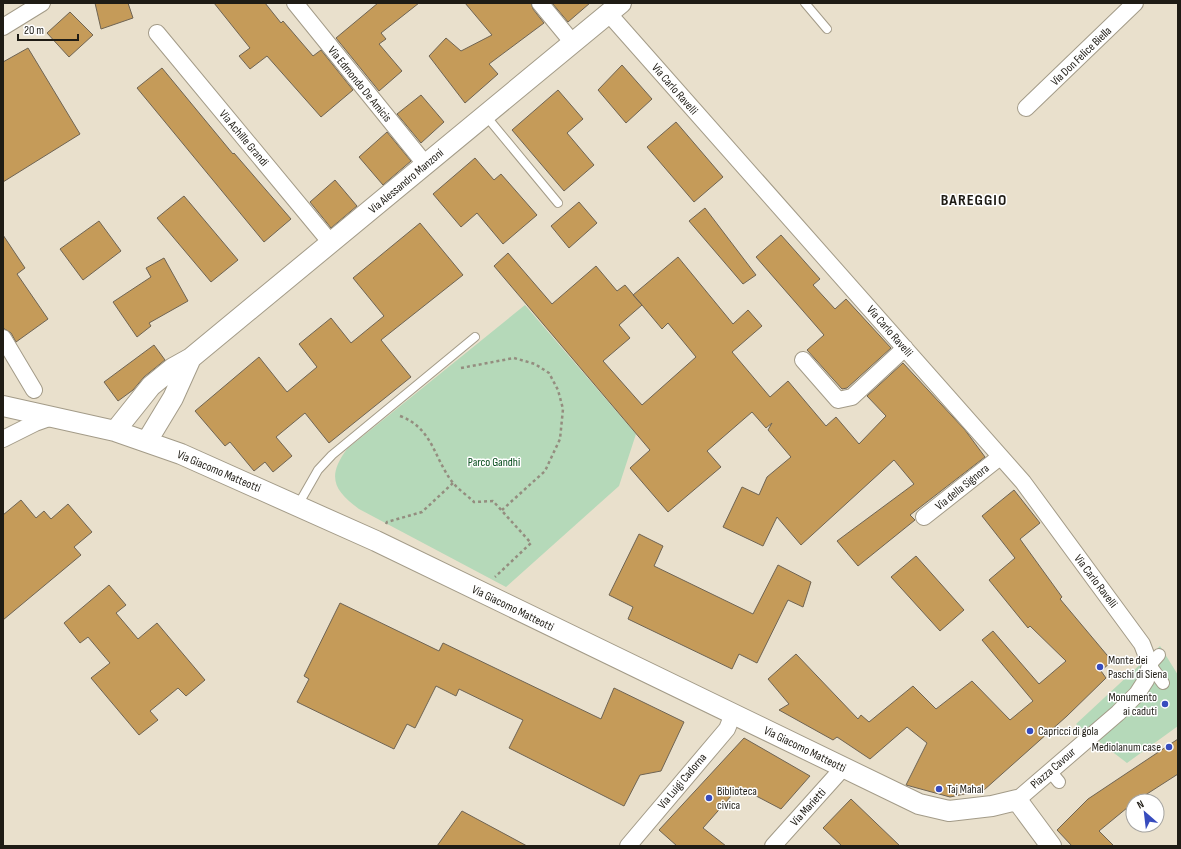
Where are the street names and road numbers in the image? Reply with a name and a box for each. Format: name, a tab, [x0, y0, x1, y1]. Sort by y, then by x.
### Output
street label: Via Don Felice Biella	[1048, 23, 1115, 89]
street label: Via Edmondo De Amicis	[325, 43, 395, 125]
street label: Via Carlo Ravelli	[648, 61, 701, 118]
street label: Via Achille Grandi	[216, 107, 272, 170]
street label: Via Alessandro Manzoni	[366, 146, 447, 217]
street label: Via Carlo Ravelli	[863, 303, 916, 360]
street label: Via Giacomo Matteotti	[175, 447, 263, 496]
street label: Via della Signora	[932, 461, 993, 514]
street label: Via Carlo Ravelli	[1071, 552, 1121, 611]
street label: Via Giacomo Matteotti	[469, 582, 556, 635]
street label: Via Giacomo Matteotti	[761, 723, 848, 776]
street label: Piazza Cavour	[1028, 744, 1079, 792]
street label: Via Luigi Cadorna	[655, 750, 710, 812]
street label: Via Marietti	[787, 785, 829, 829]

